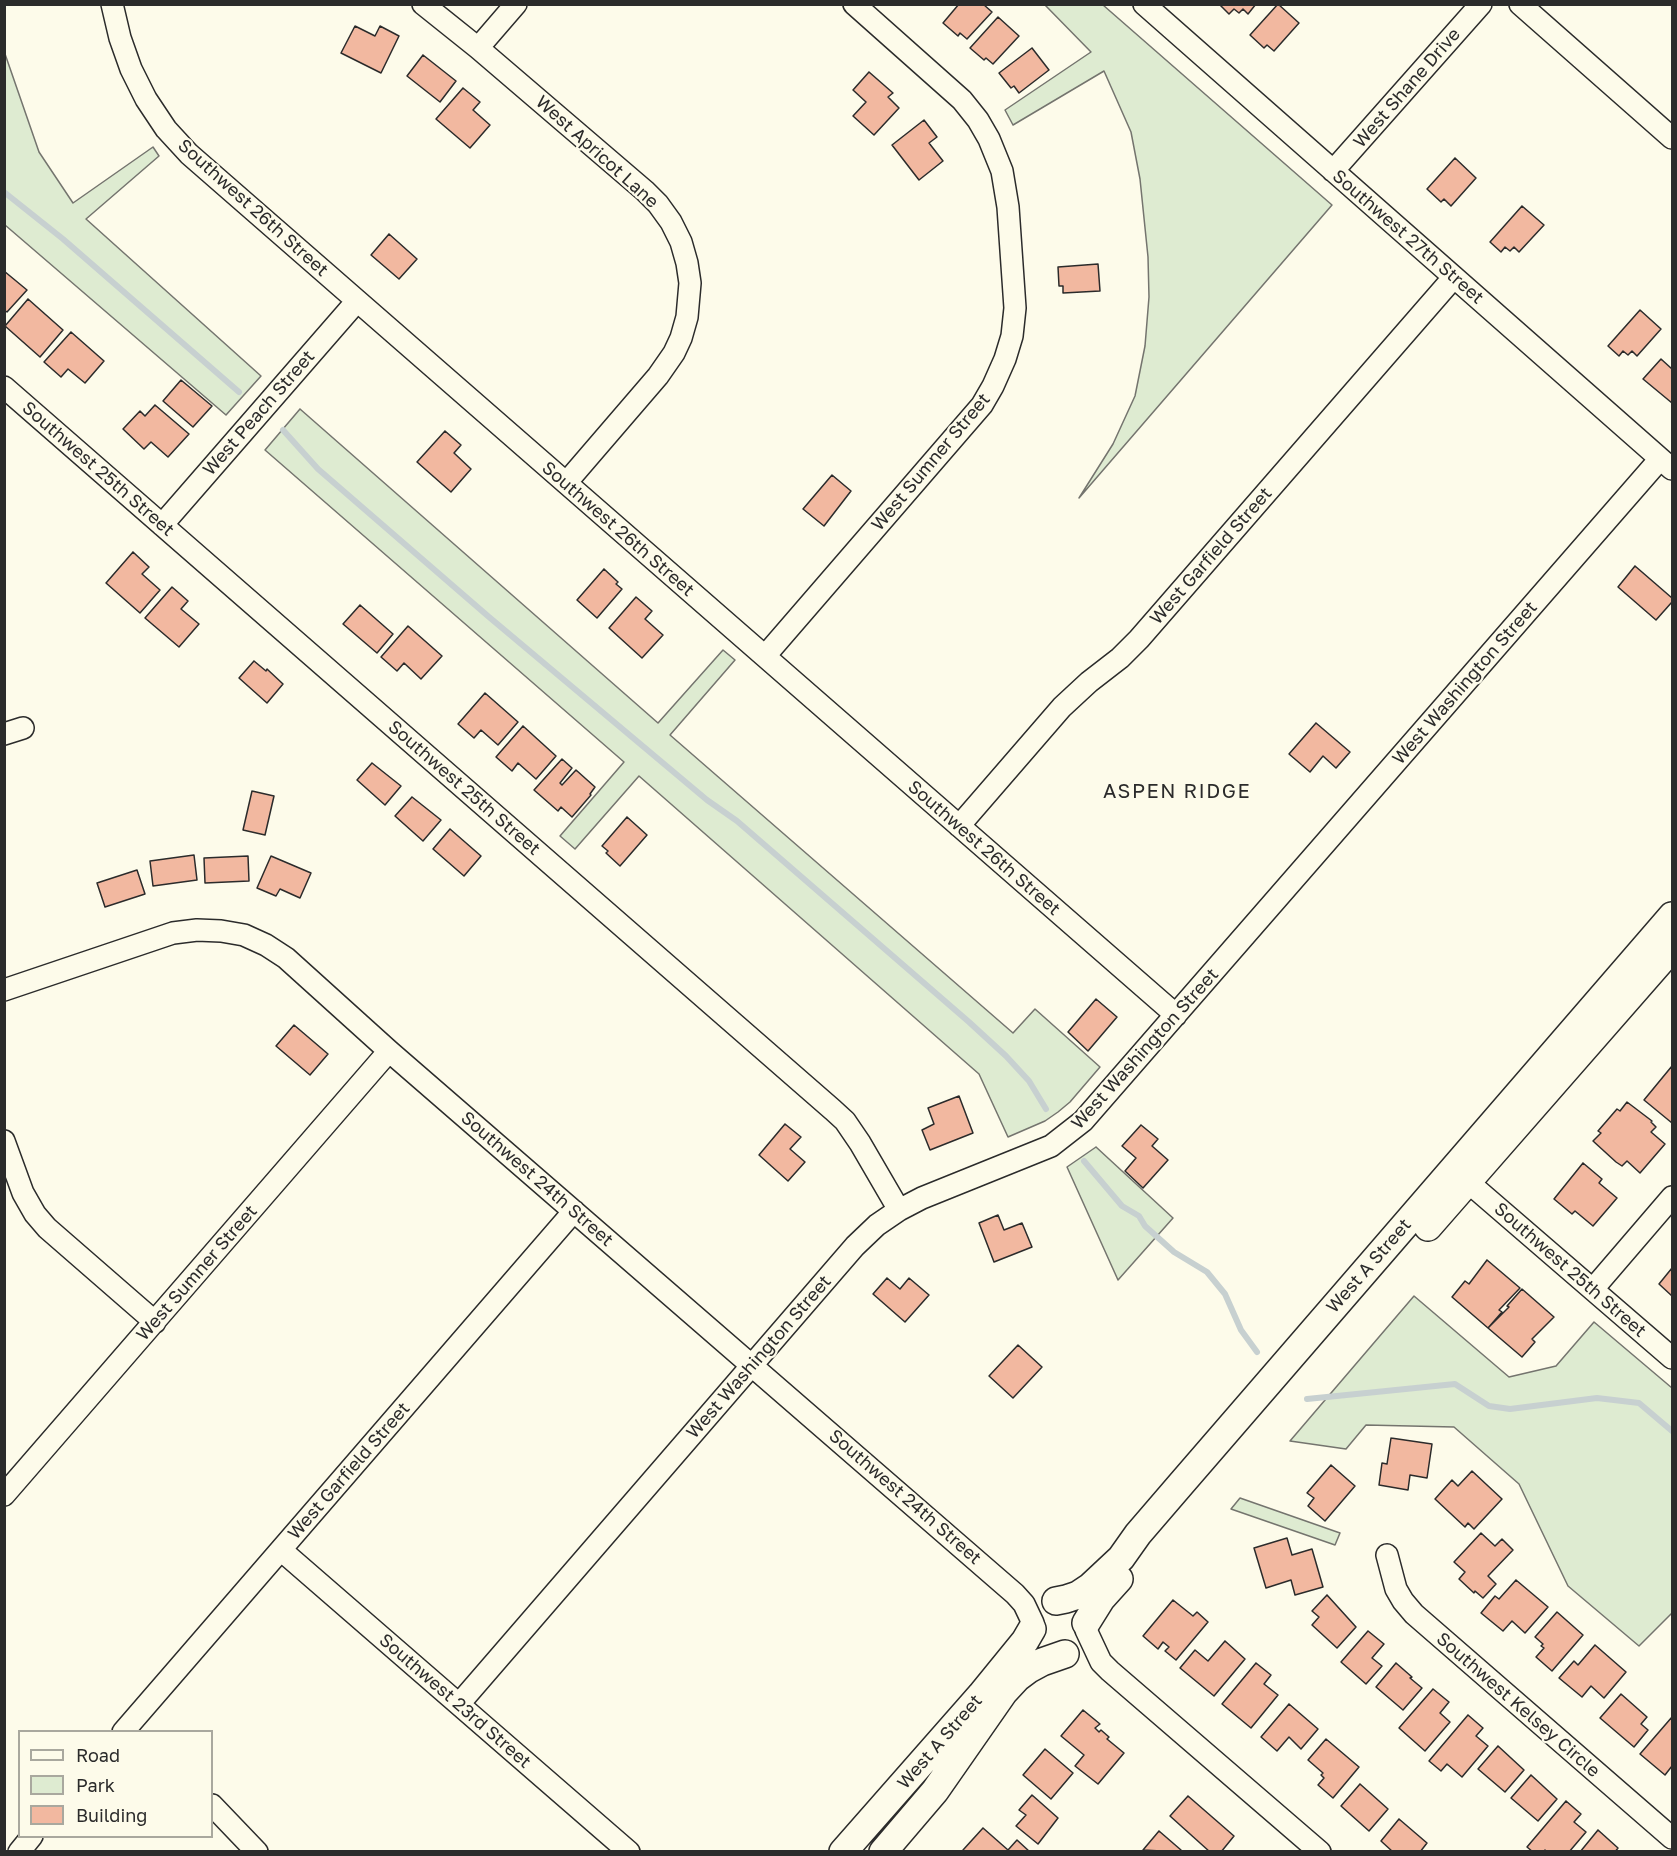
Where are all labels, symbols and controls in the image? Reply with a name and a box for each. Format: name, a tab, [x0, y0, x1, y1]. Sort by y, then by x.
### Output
street label: West Shane Drive	[1349, 24, 1465, 152]
street label: West Apricot Lane	[531, 91, 663, 213]
street label: Southwest 26th Street	[173, 135, 333, 281]
street label: Southwest 27th Street	[1328, 165, 1488, 309]
street label: West Peach Street	[199, 346, 319, 480]
street label: West Sumner Street	[867, 389, 995, 535]
street label: Southwest 25th Street	[18, 397, 178, 541]
street label: Southwest 26th Street	[537, 457, 699, 601]
street label: West Garfield Street	[1146, 483, 1276, 629]
street label: West Washington Street	[1388, 597, 1542, 769]
street label: Southwest 25th Street	[384, 716, 544, 860]
street label: Southwest 26th Street	[903, 776, 1065, 920]
district label: ASPEN RIDGE	[1103, 780, 1251, 804]
street label: West Washington Street	[1067, 964, 1223, 1134]
street label: Southwest 24th Street	[456, 1107, 618, 1251]
street label: Southwest 25th Street	[1490, 1198, 1650, 1342]
street label: West Sumner Street	[132, 1201, 262, 1345]
street label: West A Street	[1322, 1214, 1416, 1318]
street label: West Washington Street	[682, 1271, 836, 1443]
street label: West Garfield Street	[284, 1398, 414, 1544]
street label: Southwest 24th Street	[824, 1425, 986, 1569]
street label: Southwest Kelsey Circle	[1432, 1628, 1604, 1782]
street label: Southwest 23rd Street	[375, 1629, 535, 1773]
street label: West A Street	[893, 1690, 987, 1794]
legend	[18, 1730, 213, 1838]
text: Road	[76, 1744, 120, 1766]
text: Park	[76, 1774, 115, 1796]
text: Building	[76, 1804, 147, 1826]

